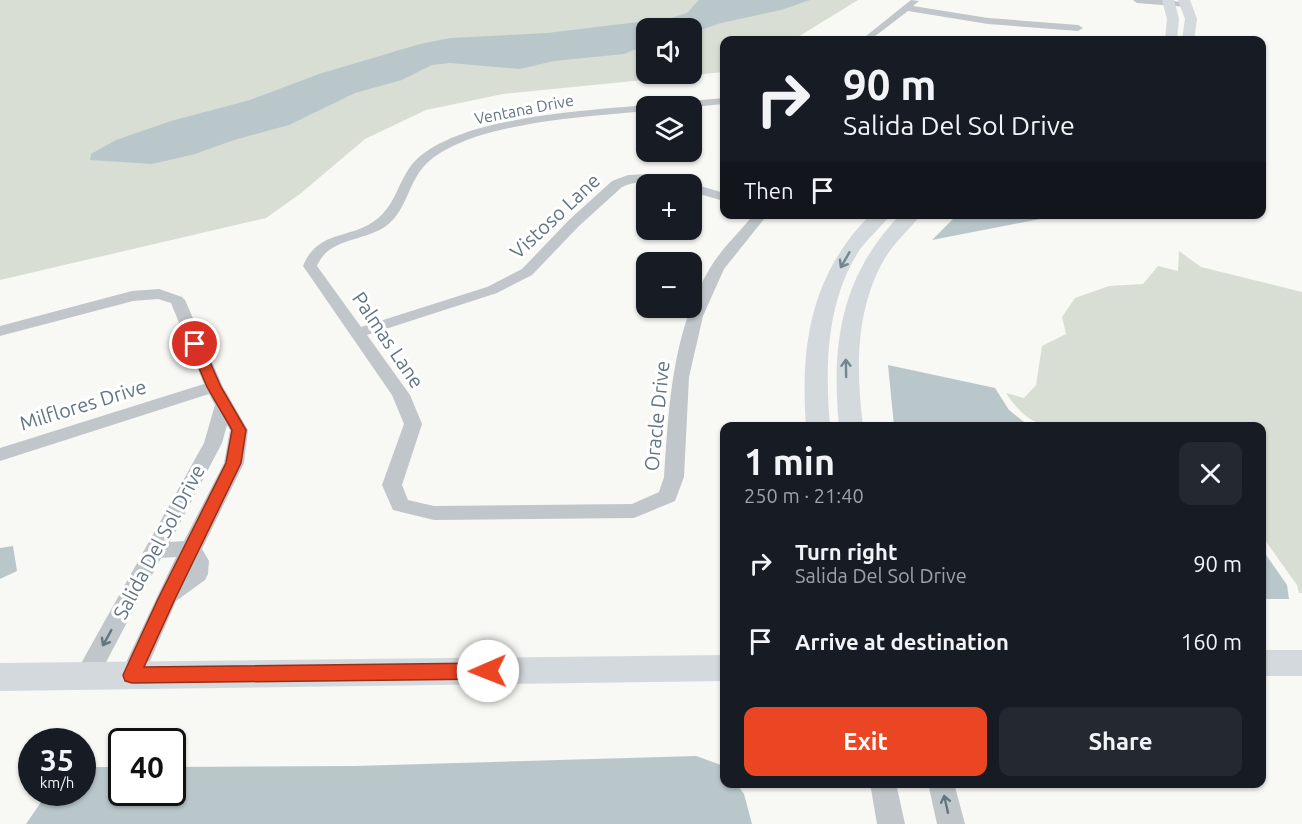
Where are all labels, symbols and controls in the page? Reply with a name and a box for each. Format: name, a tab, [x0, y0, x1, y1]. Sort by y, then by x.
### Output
map controls	[636, 18, 702, 318]
button: sound	[636, 18, 702, 84]
icon: right	[744, 60, 822, 138]
text: 90 m	[843, 61, 937, 108]
street label: Ventana Drive	[473, 91, 575, 127]
button: layers	[636, 96, 702, 162]
text: Salida Del Sol Drive	[843, 110, 1075, 140]
street label: Vistoso Lane	[505, 168, 604, 263]
button: +	[636, 174, 702, 240]
icon: arrive	[806, 174, 839, 207]
text: Then	[744, 178, 794, 203]
one-way arrow	[839, 251, 851, 268]
button: −	[636, 252, 702, 318]
street label: Palmas Lane	[348, 287, 429, 392]
pin	[169, 318, 220, 369]
icon: arrive	[178, 327, 211, 360]
one-way arrow	[841, 358, 852, 378]
street label: Oracle Drive	[639, 360, 674, 472]
street label: Milflores Drive	[17, 374, 149, 435]
text: 1 min	[744, 441, 835, 482]
button: close	[1179, 442, 1242, 505]
street label: Salida Del Sol Drive	[108, 461, 209, 623]
text: 250 m · 21:40	[744, 484, 864, 507]
text: Turn right	[795, 539, 897, 564]
icon: right	[744, 547, 777, 580]
text: 90 m	[1193, 551, 1242, 576]
text: Salida Del Sol Drive	[795, 564, 967, 587]
icon: arrive	[744, 625, 777, 658]
one-way arrow	[101, 629, 113, 646]
text: Arrive at destination	[795, 629, 1009, 654]
text: 160 m	[1181, 629, 1242, 654]
position arrow	[456, 639, 520, 703]
button: Exit	[744, 707, 987, 776]
button: Share	[999, 707, 1242, 776]
speed limit sign: 40	[108, 728, 186, 806]
text: 35	[40, 743, 74, 777]
text: km/h	[40, 774, 74, 791]
one-way arrow	[940, 794, 951, 814]

